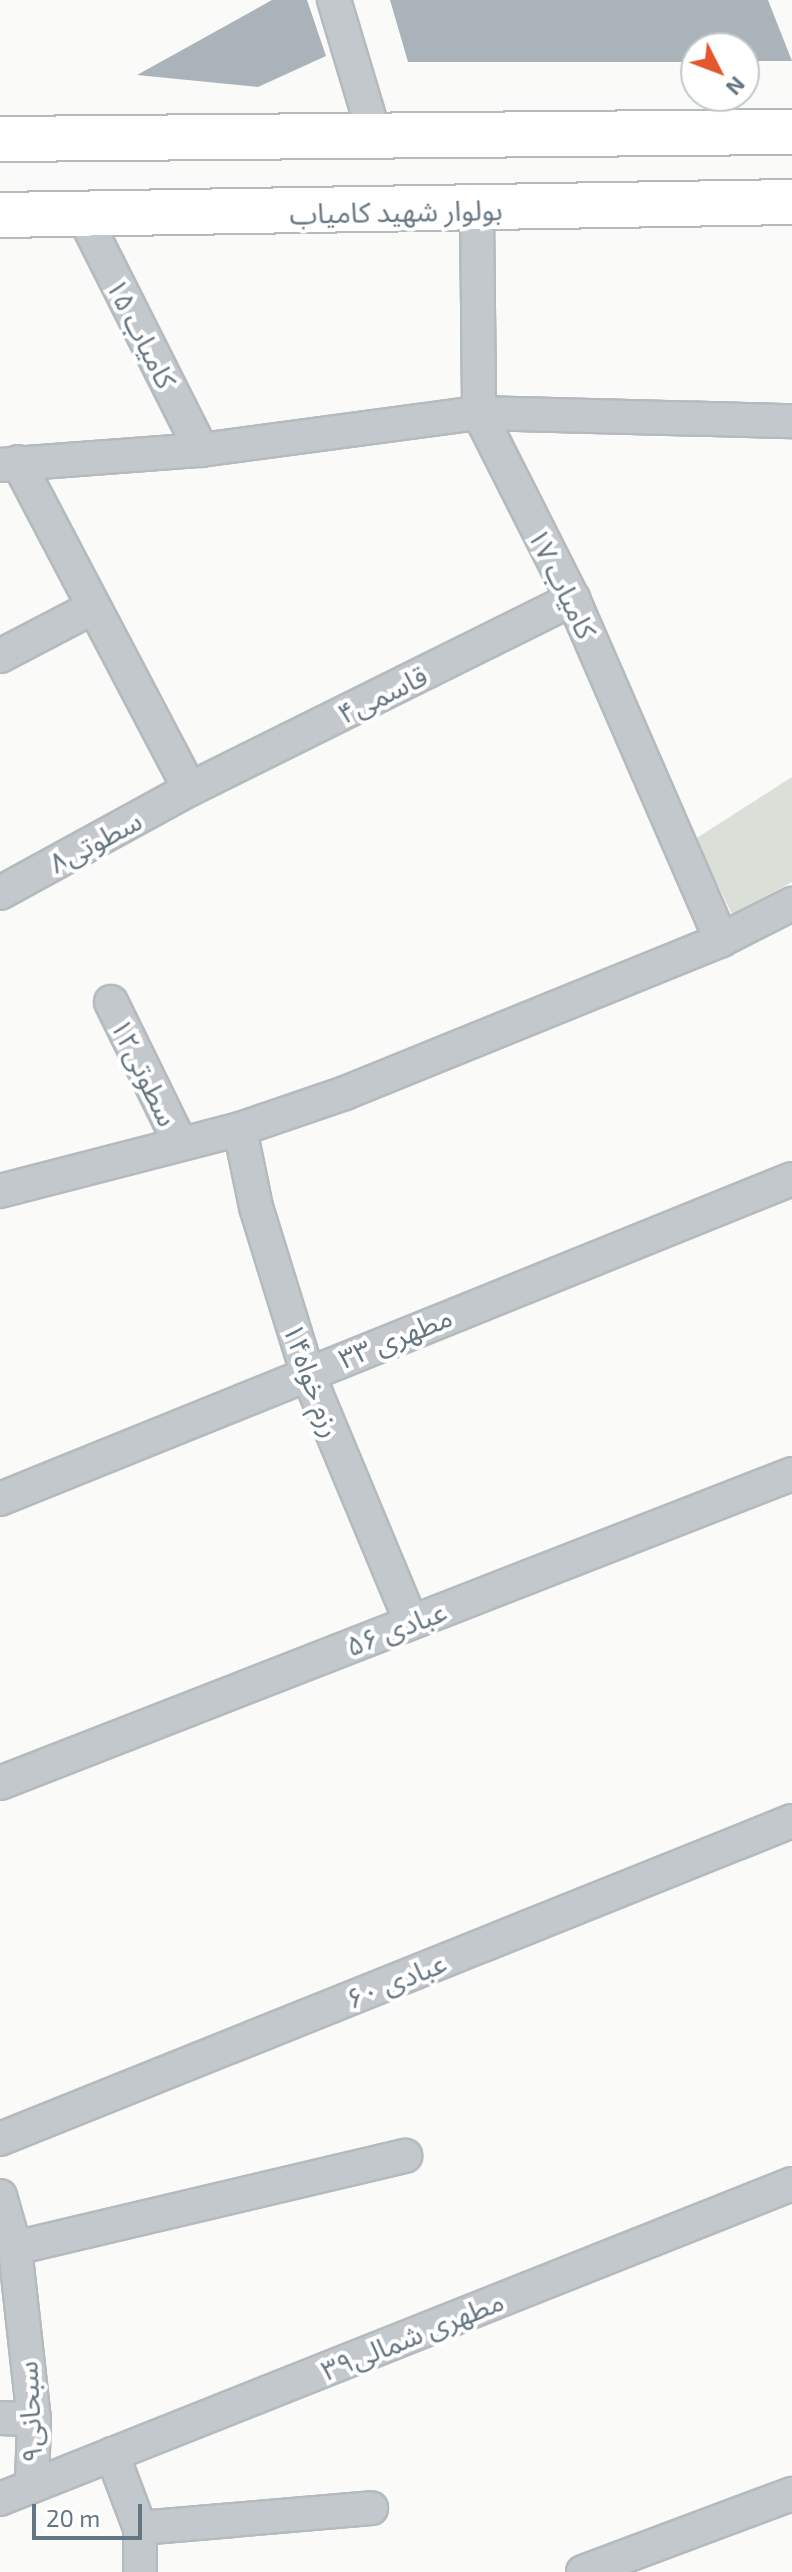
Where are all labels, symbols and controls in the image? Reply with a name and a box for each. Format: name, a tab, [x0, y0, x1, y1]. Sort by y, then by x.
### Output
north arrow	[680, 32, 760, 112]
text: N	[721, 72, 751, 101]
street label: بولوار شهید کامیاب	[289, 192, 503, 230]
street label: کامیاب ۱۵	[100, 272, 184, 394]
street label: کامیاب ۱۷	[522, 522, 604, 644]
street label: قاسمی۴	[332, 658, 432, 730]
street label: سطوتی۸	[43, 803, 147, 879]
street label: سطوتی۱۲	[104, 1012, 186, 1132]
street label: مطهری ۳۳	[333, 1299, 457, 1375]
street label: رزم خواه۱۴	[277, 1318, 349, 1442]
street label: عبادی ۵۶	[341, 1594, 451, 1662]
street label: عبادی ۶۰	[341, 1945, 451, 2015]
street label: مطهری شمالی۳۹	[316, 2283, 508, 2387]
street label: سبحانی۹	[10, 2360, 48, 2464]
scale bar	[36, 2488, 146, 2538]
text: 20 m	[46, 2503, 100, 2532]

